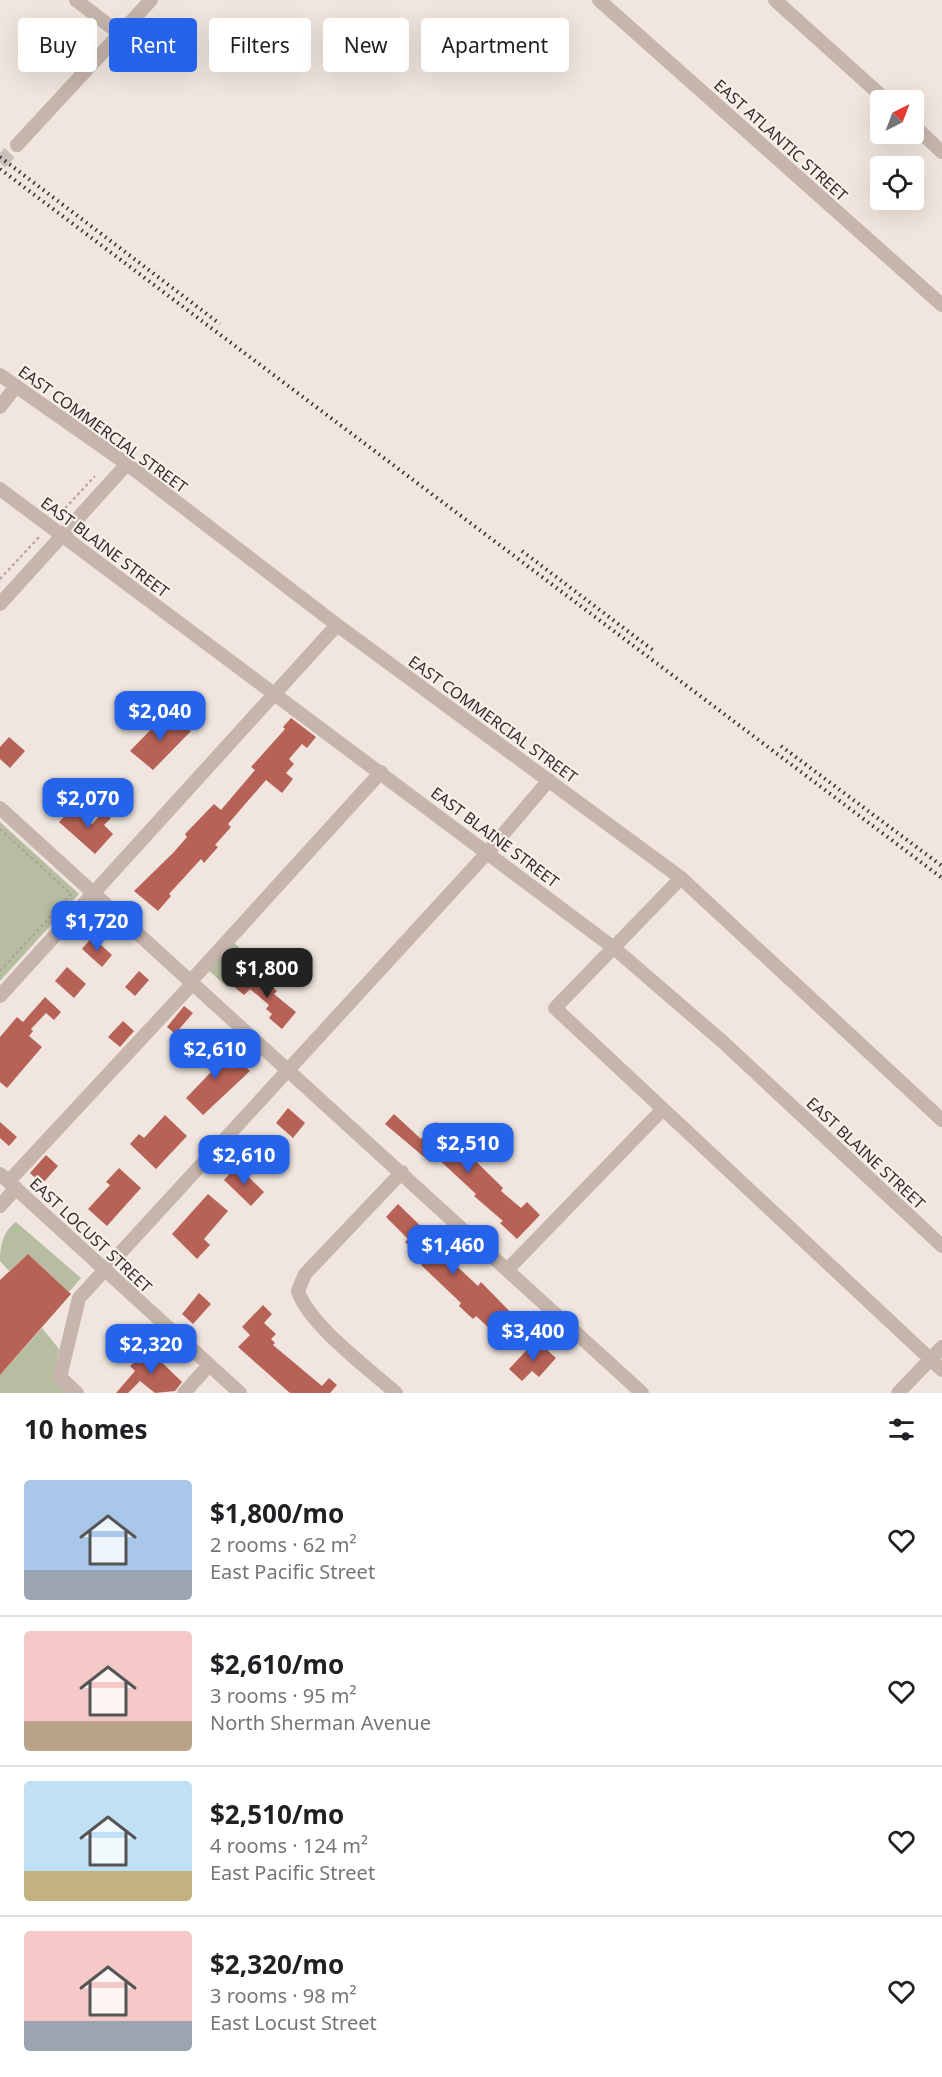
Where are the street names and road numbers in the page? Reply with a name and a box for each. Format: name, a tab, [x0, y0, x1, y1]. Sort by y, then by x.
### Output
street label: EAST ATLANTIC STREET	[709, 74, 853, 206]
street label: EAST COMMERCIAL STREET	[14, 360, 192, 498]
street label: EAST BLAINE STREET	[37, 492, 174, 602]
street label: EAST COMMERCIAL STREET	[404, 650, 582, 788]
street label: EAST BLAINE STREET	[427, 782, 564, 892]
street label: EAST BLAINE STREET	[802, 1092, 930, 1214]
street label: EAST LOCUST STREET	[25, 1173, 157, 1297]

